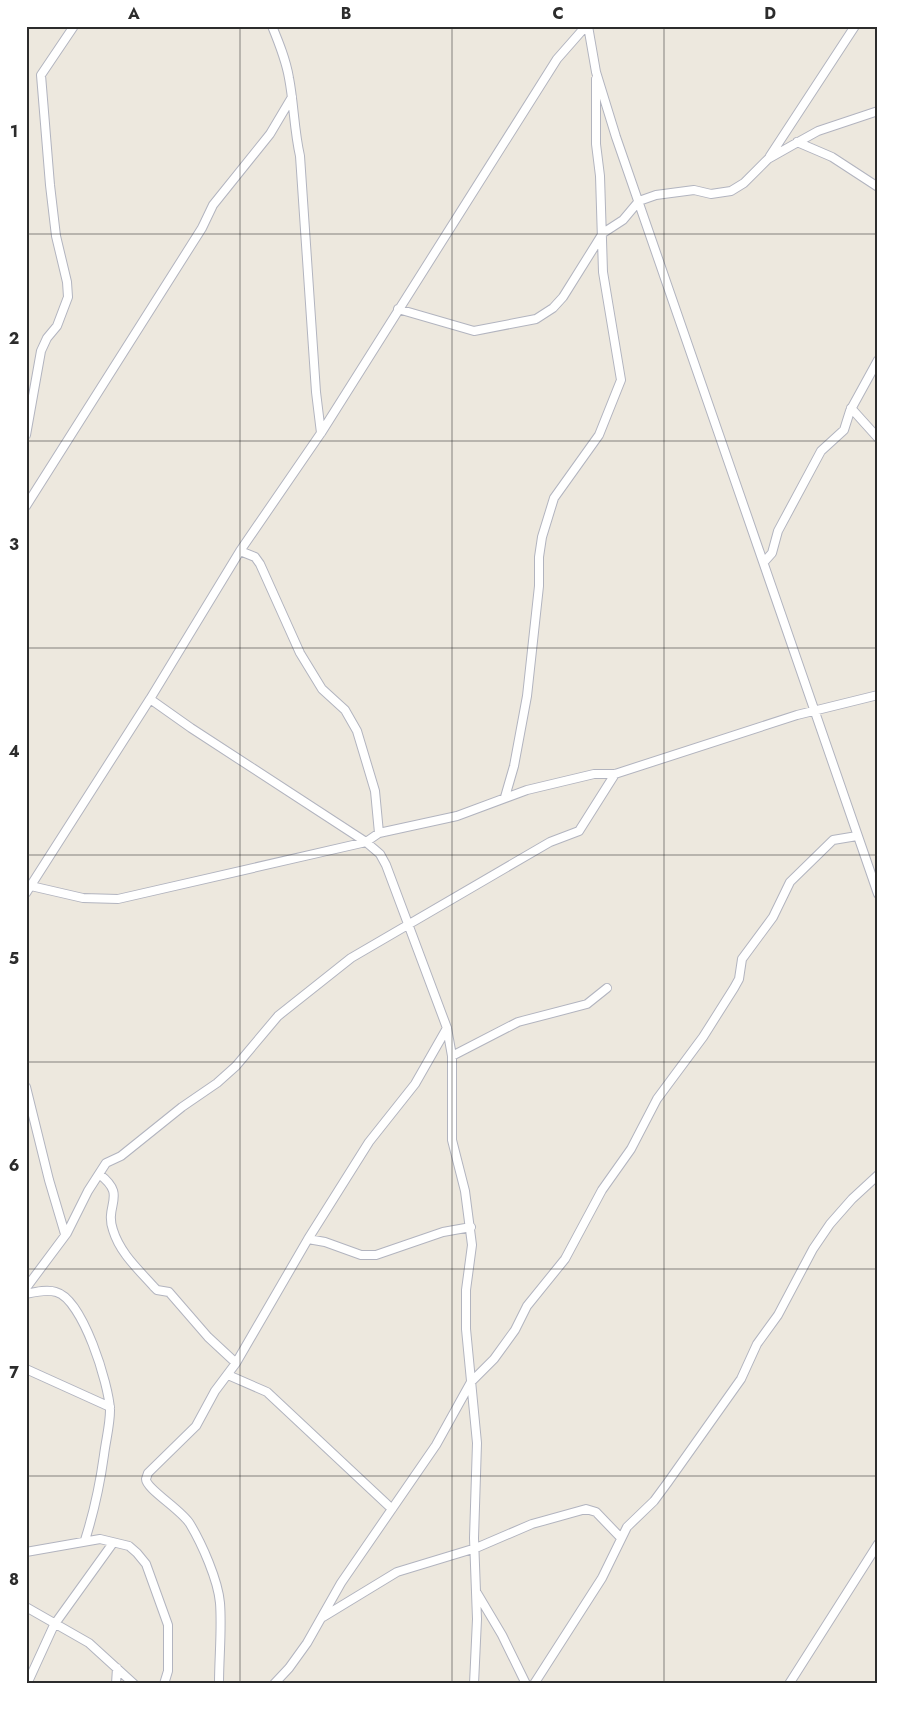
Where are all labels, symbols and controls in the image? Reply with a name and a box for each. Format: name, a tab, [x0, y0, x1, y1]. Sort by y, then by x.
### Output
text: A	[127, 2, 140, 25]
text: B	[341, 2, 351, 25]
text: C	[552, 2, 564, 25]
text: D	[764, 2, 776, 25]
text: 1	[10, 120, 18, 143]
text: 2	[9, 327, 19, 350]
text: 3	[9, 533, 19, 556]
text: 4	[8, 740, 20, 763]
text: 5	[9, 947, 19, 970]
text: 6	[9, 1154, 19, 1177]
text: 7	[9, 1361, 19, 1384]
text: 8	[9, 1568, 19, 1591]

